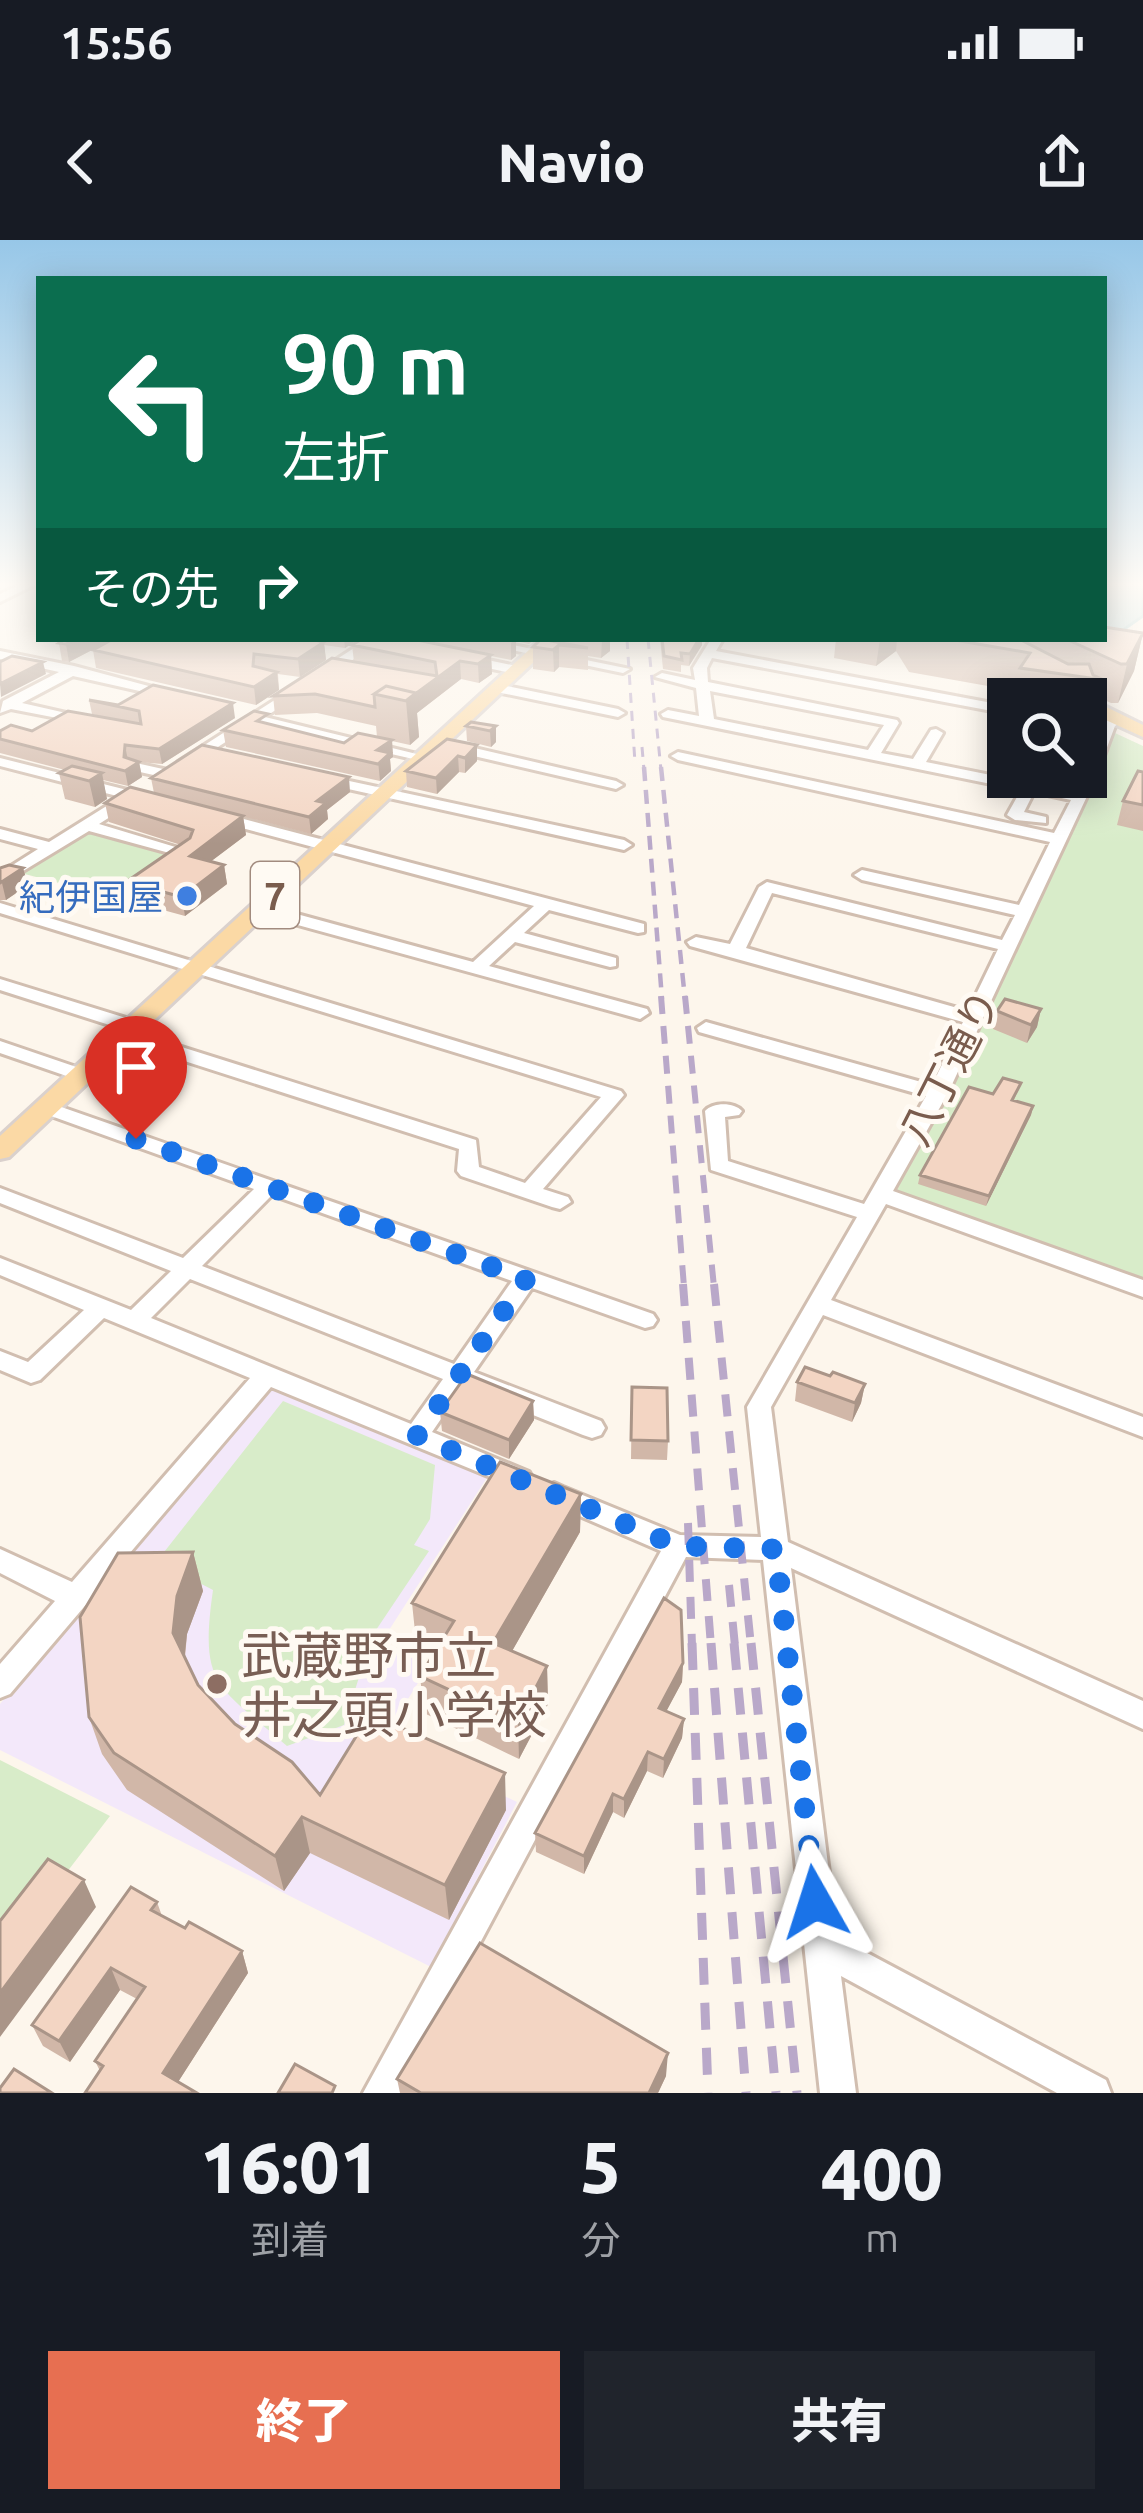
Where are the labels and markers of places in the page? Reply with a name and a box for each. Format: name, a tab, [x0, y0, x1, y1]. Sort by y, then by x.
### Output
place label: 紀伊国屋	[19, 876, 163, 917]
marker: 紀伊国屋	[174, 883, 200, 909]
pin	[85, 1016, 187, 1139]
place label: 武蔵野市立 井之頭小学校	[241, 1626, 547, 1743]
marker: 武蔵野市立 井之頭小学校	[204, 1671, 230, 1697]

